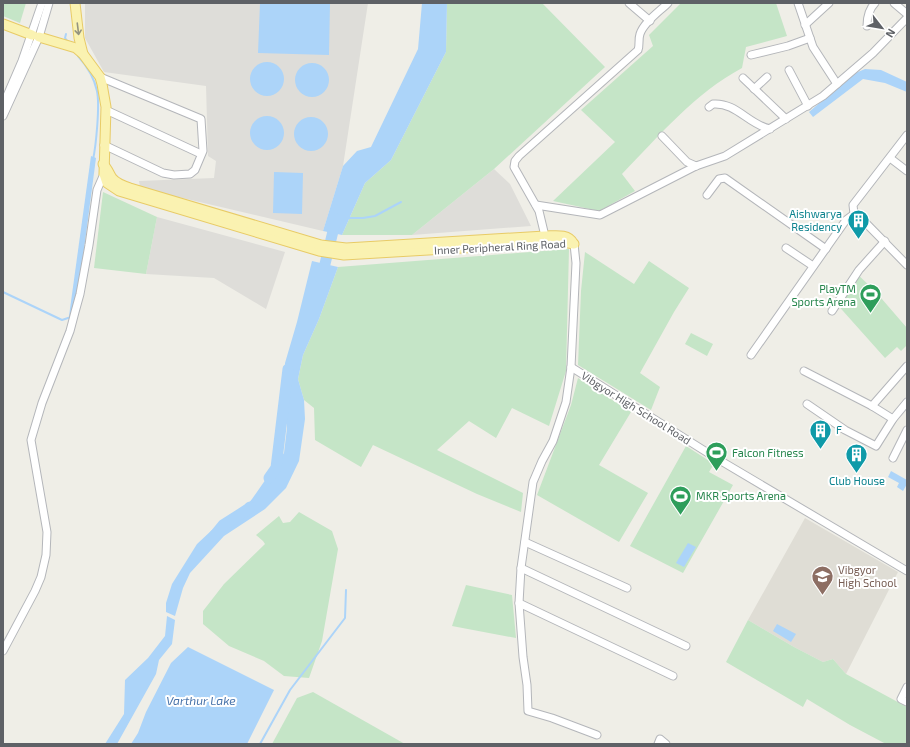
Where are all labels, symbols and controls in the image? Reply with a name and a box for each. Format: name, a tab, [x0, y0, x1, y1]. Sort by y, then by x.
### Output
north arrow	[862, 8, 902, 48]
one-way arrow	[74, 22, 82, 35]
text: N	[883, 27, 899, 40]
place label: Aishwarya Residency	[789, 207, 842, 233]
building icon: Aishwarya Residency	[845, 207, 871, 240]
street label: Inner Peripheral Ring Road	[434, 237, 566, 256]
place label: PlayTM Sports Arena	[791, 282, 856, 308]
sports icon: PlayTM Sports Arena	[858, 282, 884, 315]
street label: Vibgyor High School Road	[579, 368, 693, 447]
building icon: F	[808, 417, 834, 450]
place label: F	[836, 423, 842, 436]
sports icon: Falcon Fitness	[704, 440, 730, 473]
building icon: Club House	[844, 442, 870, 475]
place label: Falcon Fitness	[732, 446, 804, 459]
place label: Club House	[829, 474, 885, 487]
sports icon: MKR Sports Arena	[668, 483, 694, 516]
place label: MKR Sports Arena	[696, 489, 786, 502]
school or university icon: Vibgyor High School	[810, 563, 836, 596]
place label: Vibgyor High School	[838, 563, 897, 589]
water label: Varthur Lake	[166, 693, 236, 707]

